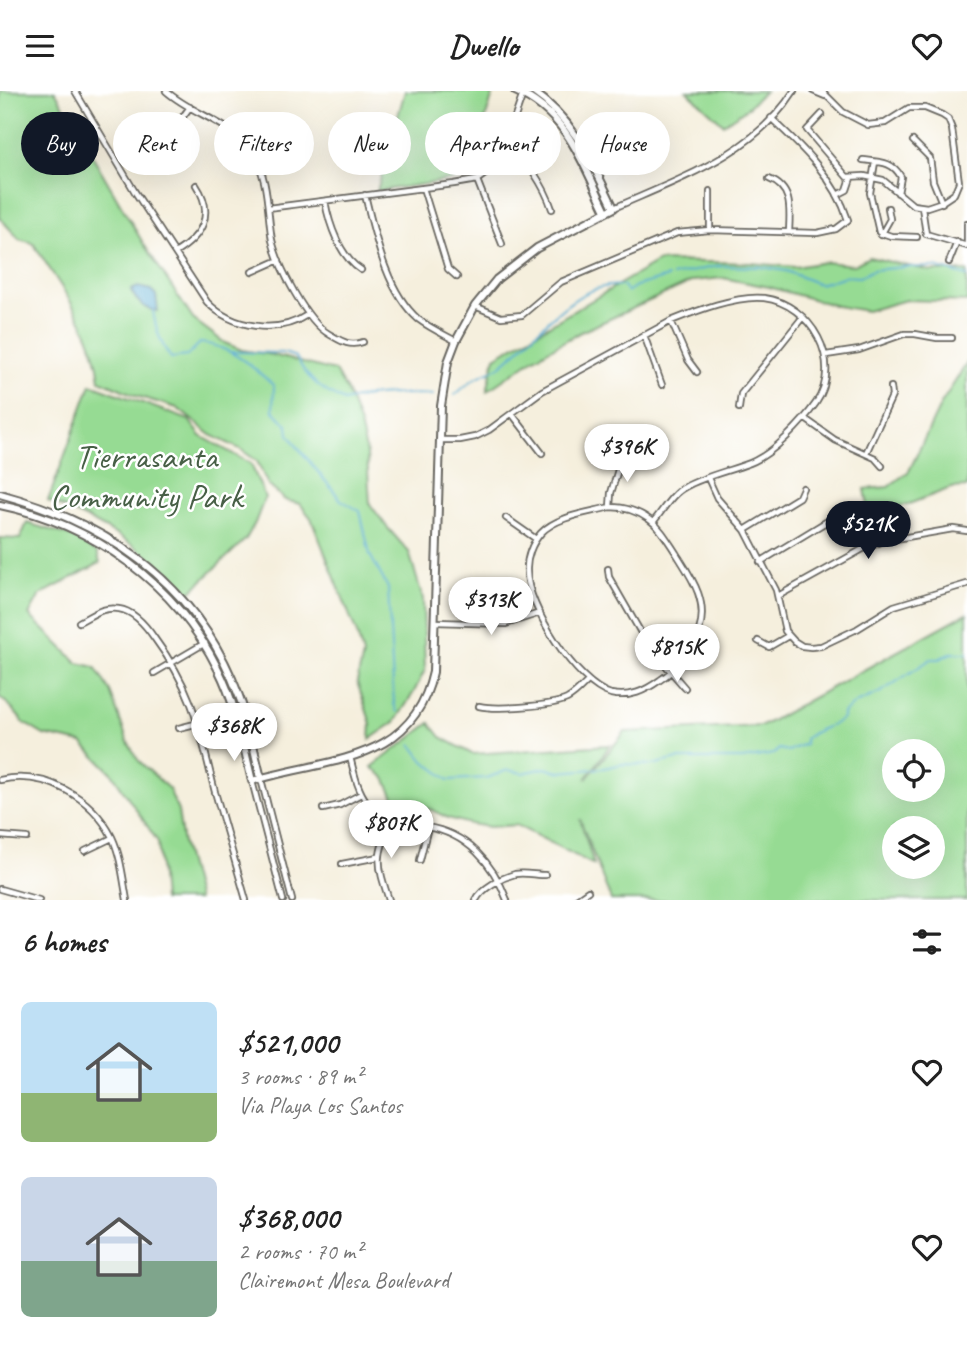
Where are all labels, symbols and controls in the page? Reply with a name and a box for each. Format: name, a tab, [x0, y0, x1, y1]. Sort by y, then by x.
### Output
text: Dwello	[449, 25, 518, 66]
icon: menu	[21, 27, 59, 65]
icon: heart	[908, 27, 946, 65]
chip: Buy	[21, 112, 99, 175]
chip: Rent	[113, 112, 200, 175]
chip: Filters	[214, 112, 314, 175]
chip: New	[328, 112, 411, 175]
chip: Apartment	[425, 112, 561, 175]
chip: House	[575, 112, 670, 175]
pin: $396K	[578, 425, 676, 484]
text: $396K	[600, 432, 654, 461]
park label: Tierrasanta Community Park	[50, 434, 246, 519]
pin: $521K	[819, 501, 917, 561]
text: $521K	[842, 509, 894, 538]
pin: $313K	[442, 577, 540, 637]
text: $313K	[464, 585, 518, 614]
pin: $815K	[628, 625, 726, 684]
text: $815K	[651, 632, 703, 661]
pin: $368K	[185, 703, 283, 763]
text: $368K	[207, 711, 261, 740]
map controls	[882, 739, 945, 879]
button: locate	[882, 739, 945, 802]
pin: $807K	[342, 801, 440, 860]
text: $807K	[365, 808, 418, 837]
button: layers	[882, 816, 945, 879]
text: 6 homes	[21, 923, 106, 961]
icon: filters	[908, 923, 946, 961]
text: $521,000	[238, 1024, 338, 1062]
icon: home	[77, 1030, 161, 1114]
icon: heart	[908, 1053, 946, 1091]
text: 3 rooms · 89 m²	[238, 1062, 362, 1091]
text: Via Playa Los Santos	[238, 1091, 402, 1120]
text: $368,000	[238, 1199, 339, 1237]
icon: home	[77, 1205, 161, 1289]
icon: heart	[908, 1228, 946, 1266]
text: 2 rooms · 70 m²	[238, 1237, 362, 1266]
text: Clairemont Mesa Boulevard	[238, 1266, 449, 1295]

